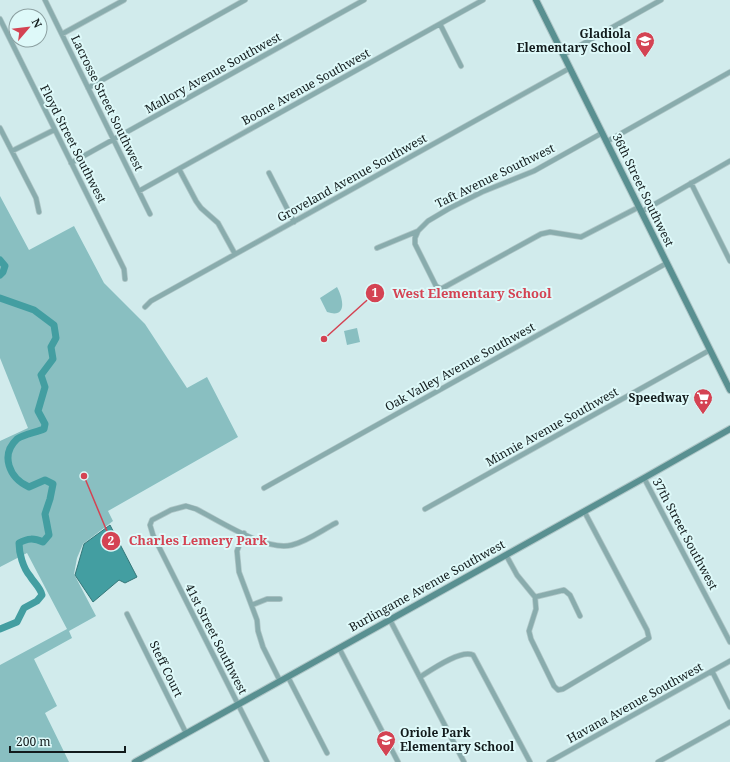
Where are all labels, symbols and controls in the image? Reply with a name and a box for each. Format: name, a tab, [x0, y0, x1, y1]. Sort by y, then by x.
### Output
north arrow	[8, 8, 48, 48]
text: N	[29, 16, 46, 31]
place label: Gladiola Elementary School	[517, 25, 632, 56]
street label: Mallory Avenue Southwest	[142, 28, 284, 117]
school or university icon: Gladiola Elementary School	[634, 30, 656, 58]
street label: Lacrosse Street Southwest	[67, 32, 148, 173]
street label: Boone Avenue Southwest	[239, 44, 373, 129]
street label: Floyd Street Southwest	[36, 82, 111, 206]
street label: Groveland Avenue Southwest	[274, 129, 430, 226]
street label: 36th Street Southwest	[609, 130, 678, 249]
street label: Taft Avenue Southwest	[432, 139, 557, 212]
callout: West Elementary School	[365, 281, 560, 306]
text: 1	[372, 284, 379, 301]
text: West Elementary School	[392, 284, 552, 302]
street label: Oak Valley Avenue Southwest	[382, 318, 538, 415]
street label: Minnie Avenue Southwest	[482, 383, 621, 470]
supermarket icon: Speedway	[692, 387, 714, 415]
place label: Speedway	[629, 389, 689, 406]
street label: 37th Street Southwest	[649, 475, 722, 593]
callout: Charles Lemery Park	[101, 528, 275, 553]
text: Charles Lemery Park	[129, 531, 268, 549]
text: 2	[108, 532, 115, 549]
street label: Burlingame Avenue Southwest	[346, 536, 508, 636]
street label: 41st Street Southwest	[181, 581, 252, 697]
street label: Steff Court	[146, 638, 187, 700]
street label: Havana Avenue Southwest	[564, 658, 706, 747]
place label: Oriole Park Elementary School	[400, 724, 515, 755]
scale bar	[10, 728, 125, 754]
school or university icon: Oriole Park Elementary School	[375, 729, 397, 757]
text: 200 m	[16, 733, 51, 750]

